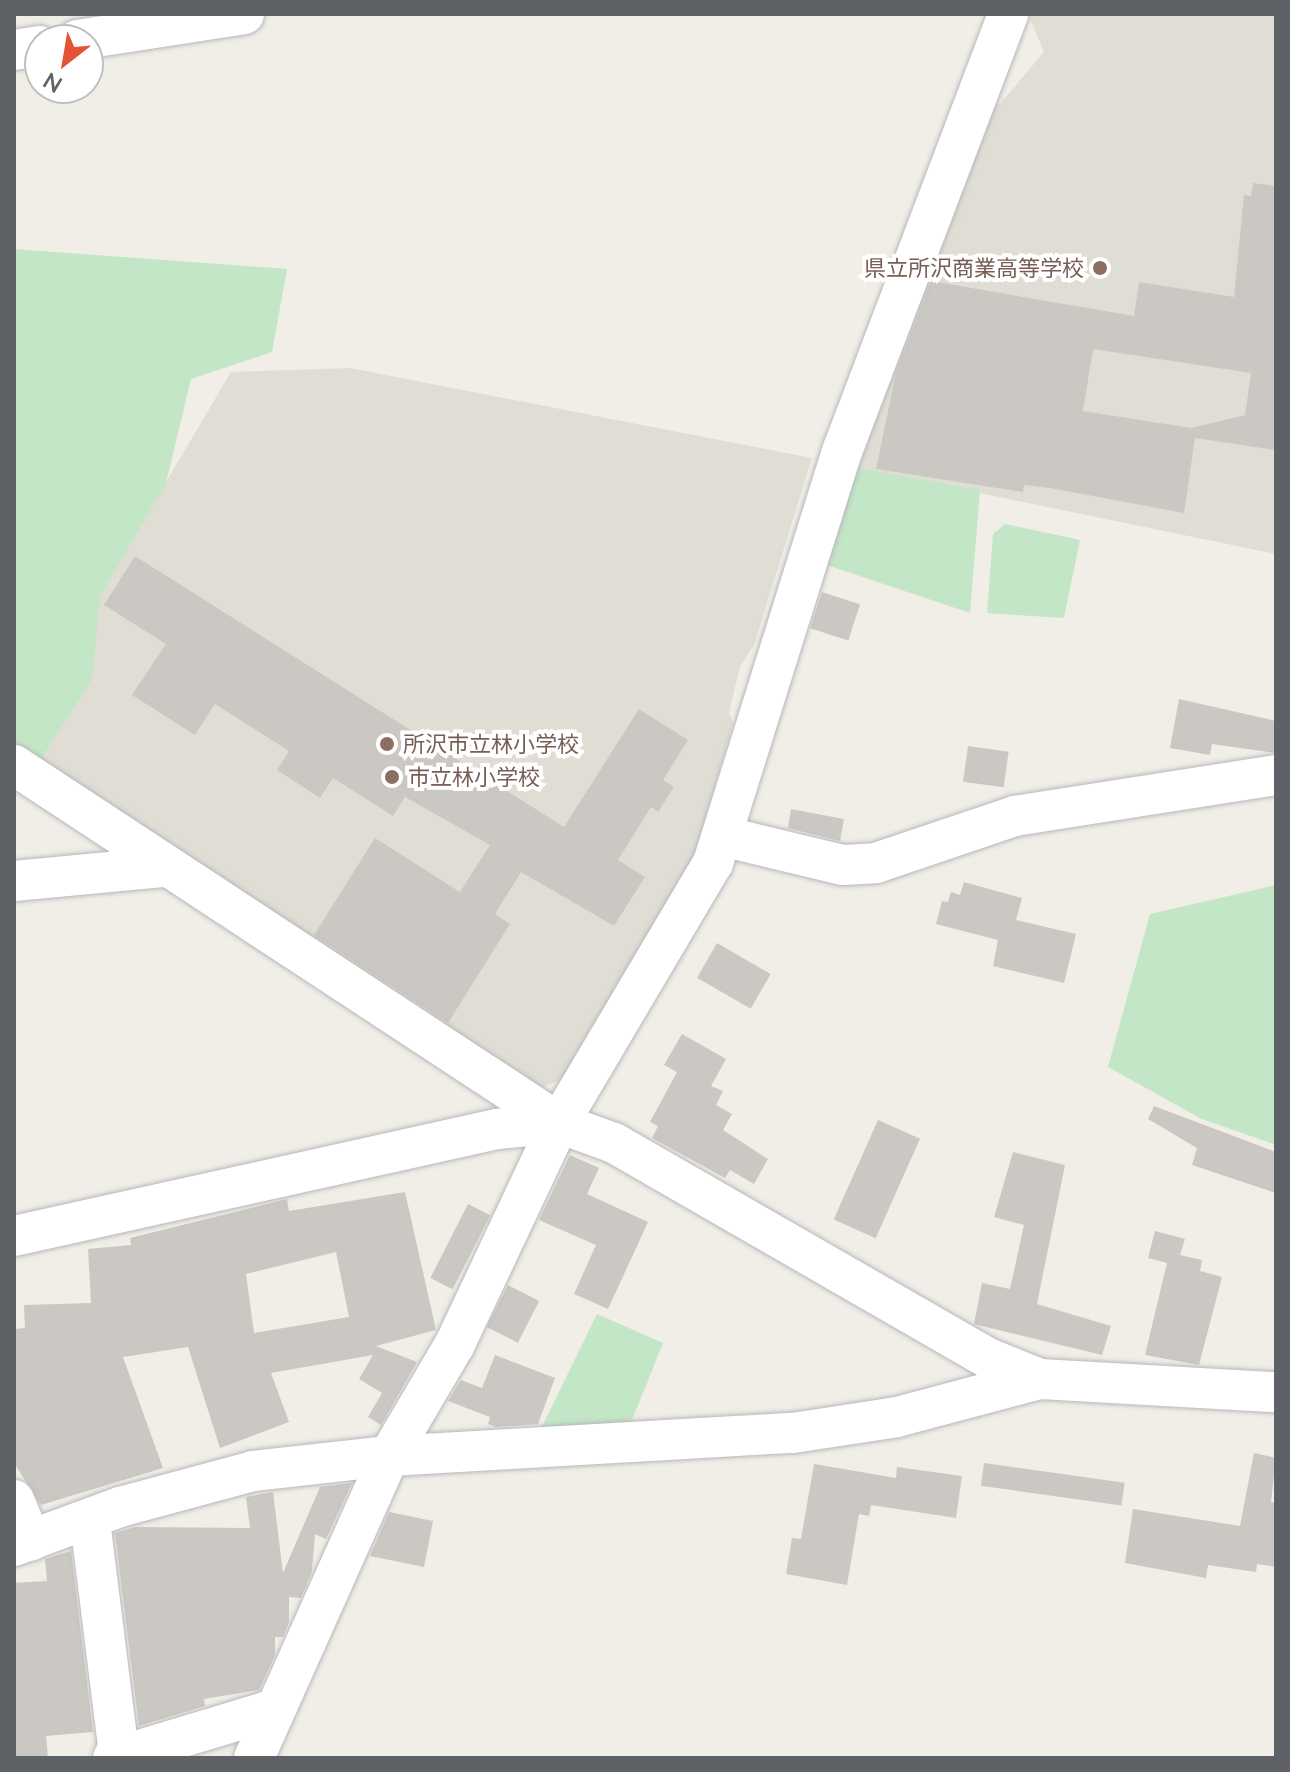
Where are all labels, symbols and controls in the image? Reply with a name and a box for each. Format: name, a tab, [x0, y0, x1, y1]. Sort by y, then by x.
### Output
north arrow	[24, 24, 104, 104]
text: N	[38, 67, 67, 99]
place label: 県立所沢商業高等学校	[864, 255, 1084, 281]
marker: 県立所沢商業高等学校	[1091, 259, 1109, 277]
place label: 所沢市立林小学校	[403, 731, 579, 757]
marker: 所沢市立林小学校	[378, 735, 396, 753]
place label: 市立林小学校	[408, 764, 540, 790]
marker: 市立林小学校	[383, 768, 401, 786]

